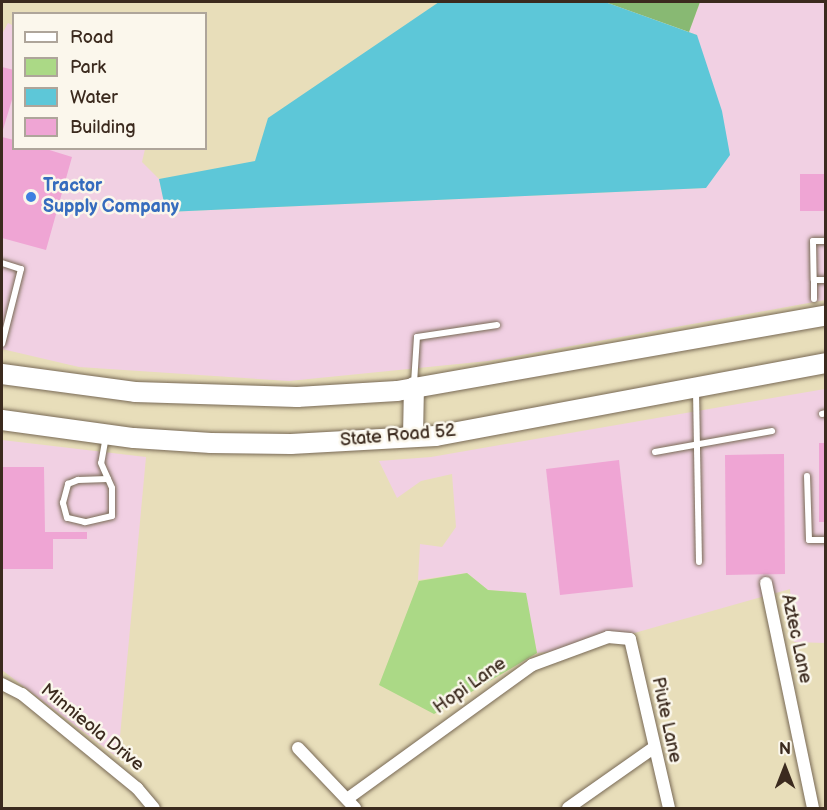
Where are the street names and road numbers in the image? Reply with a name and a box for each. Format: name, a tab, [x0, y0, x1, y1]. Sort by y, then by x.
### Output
street label: State Road 52	[339, 420, 457, 452]
street label: Aztec Lane	[776, 592, 816, 686]
street label: Hopi Lane	[430, 653, 510, 719]
street label: Piute Lane	[646, 675, 686, 765]
street label: Minnieola Drive	[36, 680, 148, 776]

